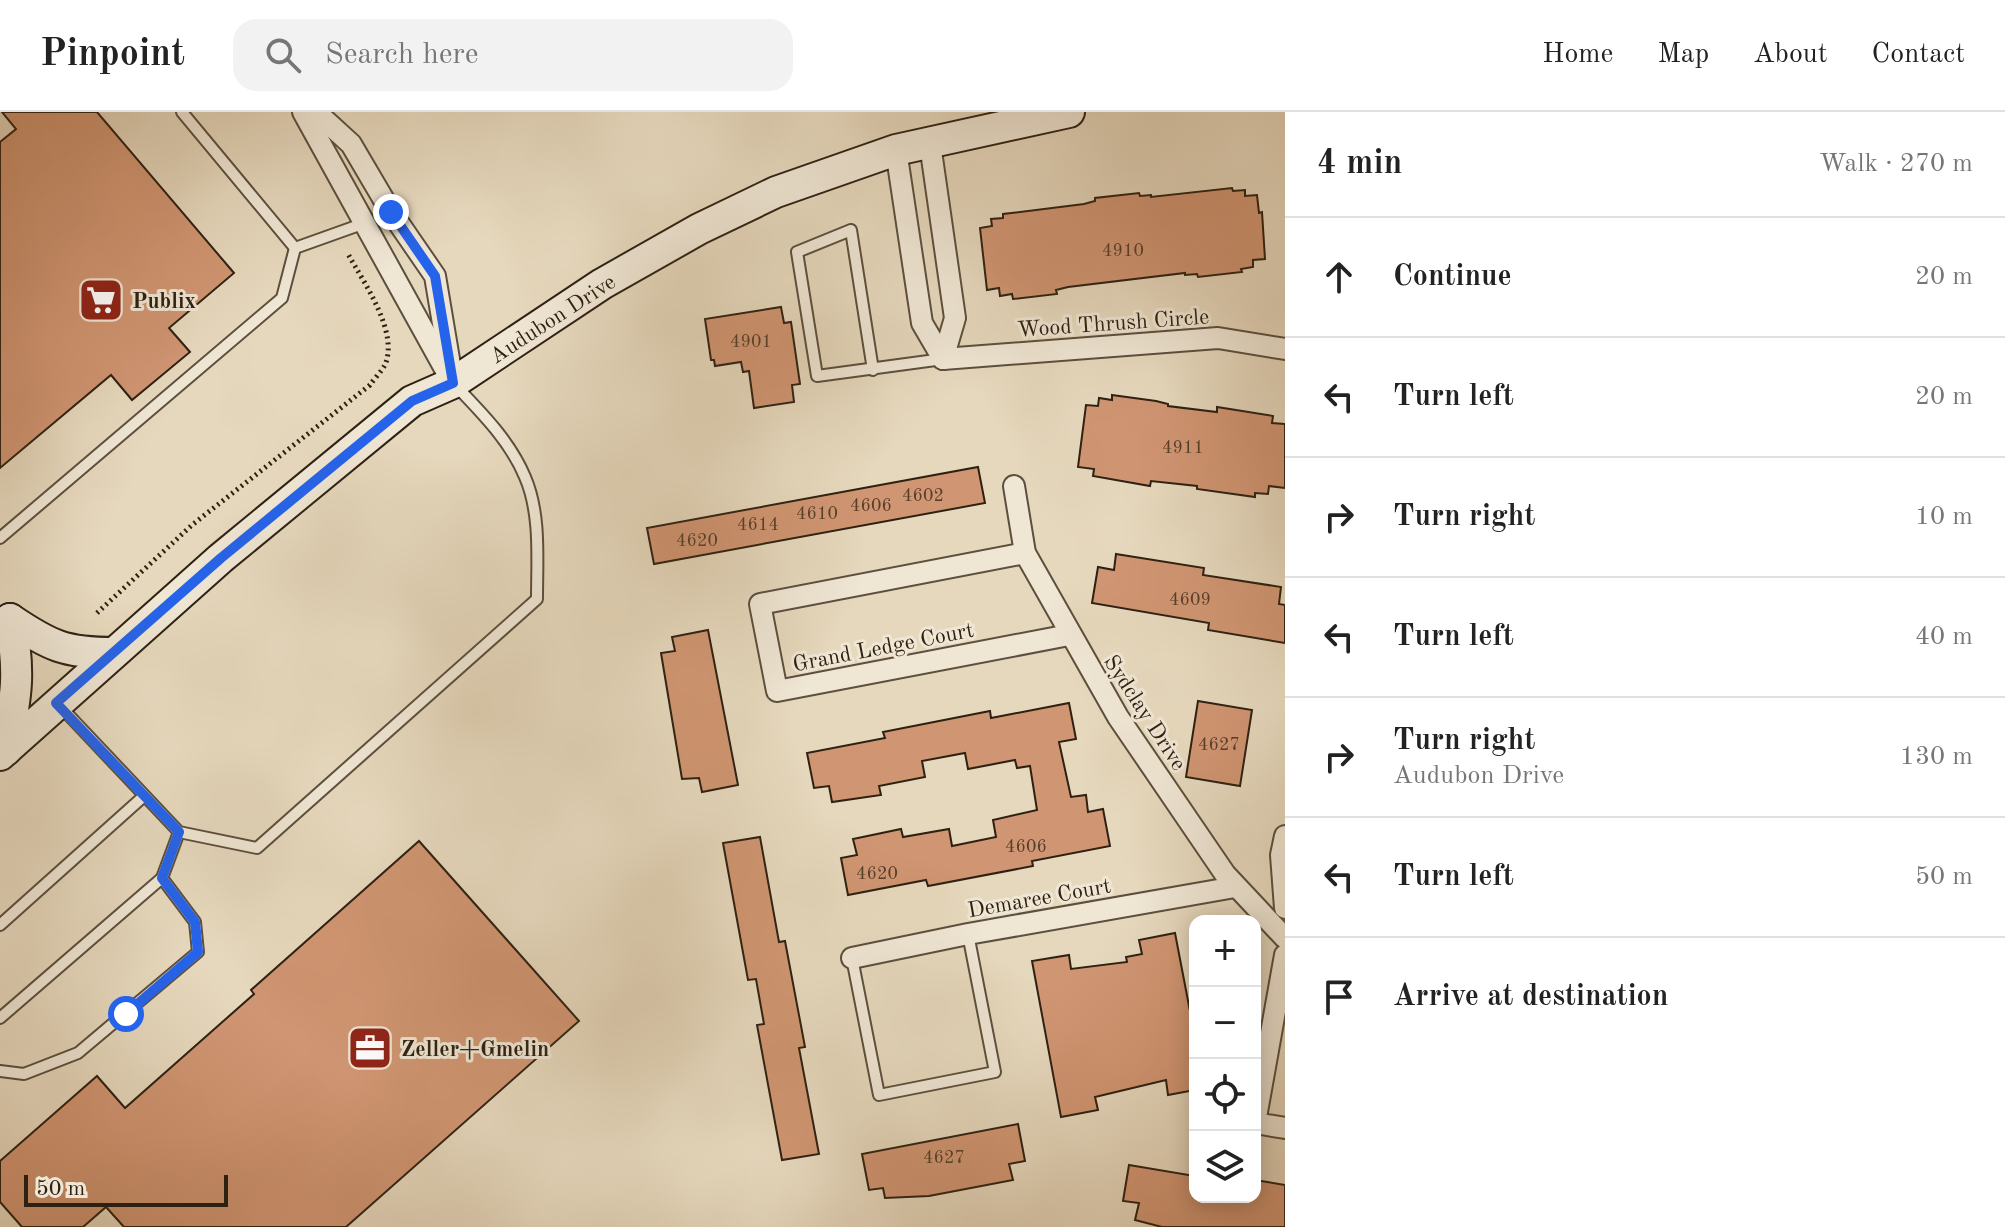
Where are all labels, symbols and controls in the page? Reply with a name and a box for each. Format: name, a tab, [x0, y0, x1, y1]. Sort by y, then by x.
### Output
search box	[233, 19, 793, 91]
icon: search	[261, 33, 305, 77]
text: Pinpoint	[40, 36, 185, 74]
text: Search here	[325, 40, 479, 70]
text: Home	[1542, 41, 1613, 69]
text: Map	[1657, 41, 1709, 69]
text: About	[1753, 41, 1828, 69]
text: Contact	[1872, 41, 1965, 69]
text: 4 min	[1317, 147, 1402, 181]
text: Walk · 270 m	[1819, 151, 1973, 177]
route end	[373, 194, 409, 230]
house number: 4910	[1102, 242, 1144, 260]
icon: ahead	[1317, 255, 1361, 299]
text: Continue	[1393, 262, 1512, 292]
text: 20 m	[1915, 264, 1973, 290]
street label: Audubon Drive	[486, 271, 620, 368]
supermarket icon: Publix	[77, 276, 125, 324]
place label: Publix	[132, 291, 196, 313]
street label: Wood Thrush Circle	[1016, 306, 1210, 342]
house number: 4901	[730, 333, 772, 351]
icon: left	[1317, 375, 1361, 419]
text: Turn left	[1393, 382, 1514, 412]
text: 20 m	[1915, 384, 1973, 410]
house number: 4911	[1162, 439, 1204, 457]
house number: 4602	[902, 487, 944, 505]
icon: right	[1317, 495, 1361, 539]
house number: 4606	[850, 497, 892, 515]
text: Turn right	[1393, 502, 1535, 532]
text: 10 m	[1915, 504, 1973, 530]
house number: 4610	[796, 505, 838, 523]
house number: 4614	[737, 516, 779, 534]
house number: 4620	[676, 532, 718, 550]
house number: 4609	[1169, 591, 1211, 609]
icon: left	[1317, 615, 1361, 659]
street label: Grand Ledge Court	[791, 620, 976, 676]
text: Turn left	[1393, 622, 1514, 652]
text: 40 m	[1915, 624, 1973, 650]
street label: Sydclay Drive	[1099, 652, 1190, 775]
text: Turn right	[1393, 726, 1535, 756]
icon: right	[1317, 735, 1361, 779]
house number: 4627	[1198, 736, 1240, 754]
text: 130 m	[1900, 744, 1973, 770]
text: Audubon Drive	[1393, 763, 1564, 789]
house number: 4606	[1005, 838, 1047, 856]
icon: left	[1317, 855, 1361, 899]
text: Turn left	[1393, 862, 1514, 892]
text: 50 m	[1915, 864, 1973, 890]
house number: 4620	[856, 865, 898, 883]
street label: Demaree Court	[966, 876, 1113, 922]
map controls	[1189, 915, 1261, 1203]
button: +	[1189, 915, 1261, 987]
icon: arrive	[1317, 975, 1361, 1019]
text: Arrive at destination	[1393, 982, 1668, 1012]
button: −	[1189, 987, 1261, 1059]
route start	[108, 996, 144, 1032]
office icon: Zeller+Gmelin	[346, 1024, 394, 1072]
place label: Zeller+Gmelin	[401, 1039, 549, 1061]
button: locate	[1189, 1059, 1261, 1131]
button: layers	[1189, 1131, 1261, 1203]
house number: 4627	[923, 1149, 965, 1167]
scale bar	[24, 1171, 228, 1207]
text: 50 m	[36, 1178, 85, 1200]

